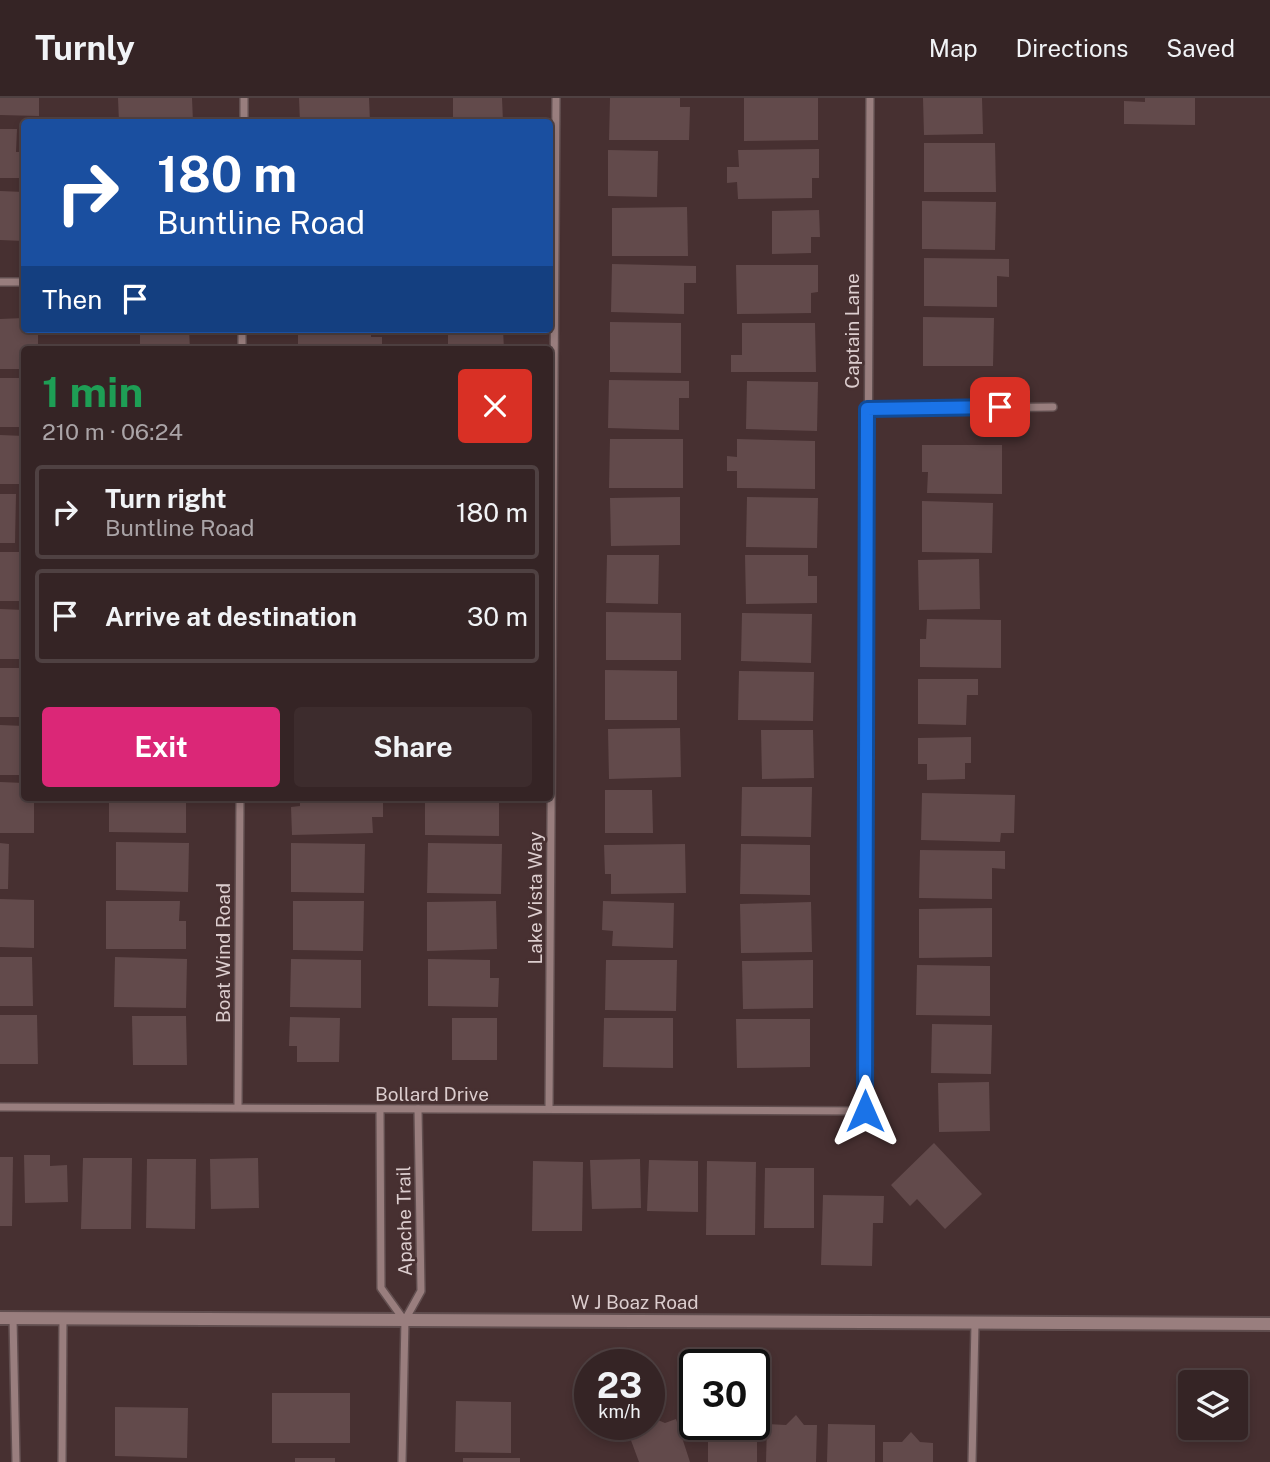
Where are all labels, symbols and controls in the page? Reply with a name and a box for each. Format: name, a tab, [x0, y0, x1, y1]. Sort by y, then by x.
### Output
text: Turnly	[35, 29, 135, 67]
text: Map	[929, 34, 978, 62]
text: Directions	[1016, 34, 1128, 62]
text: Saved	[1166, 34, 1235, 62]
text: 180 m	[157, 145, 297, 203]
icon: right	[42, 147, 133, 238]
text: Buntline Road	[157, 204, 365, 241]
street label: Captain Lane	[841, 273, 863, 389]
icon: arrive	[116, 280, 154, 318]
text: Then	[42, 284, 102, 315]
text: 1 min	[42, 367, 143, 416]
button: close	[458, 369, 532, 443]
pin	[970, 377, 1030, 437]
icon: arrive	[981, 388, 1019, 426]
text: 210 m · 06:24	[42, 418, 183, 445]
text: Turn right	[105, 483, 227, 514]
icon: right	[46, 493, 84, 531]
text: 180 m	[456, 497, 528, 528]
text: Buntline Road	[105, 514, 255, 541]
icon: arrive	[46, 597, 84, 635]
text: Arrive at destination	[105, 601, 357, 632]
text: 30 m	[467, 601, 528, 632]
button: Exit	[42, 707, 280, 787]
button: Share	[294, 707, 532, 787]
street label: Lake Vista Way	[524, 832, 546, 964]
street label: Boat Wind Road	[212, 883, 234, 1023]
position arrow	[828, 1074, 902, 1148]
street label: Bollard Drive	[375, 1083, 489, 1105]
street label: Apache Trail	[392, 1166, 416, 1276]
street label: W J Boaz Road	[571, 1291, 699, 1313]
speed limit sign: 30	[679, 1349, 770, 1440]
text: 23	[597, 1365, 642, 1406]
map controls	[1178, 1370, 1248, 1440]
button: layers	[1178, 1370, 1248, 1440]
text: km/h	[598, 1401, 641, 1422]

